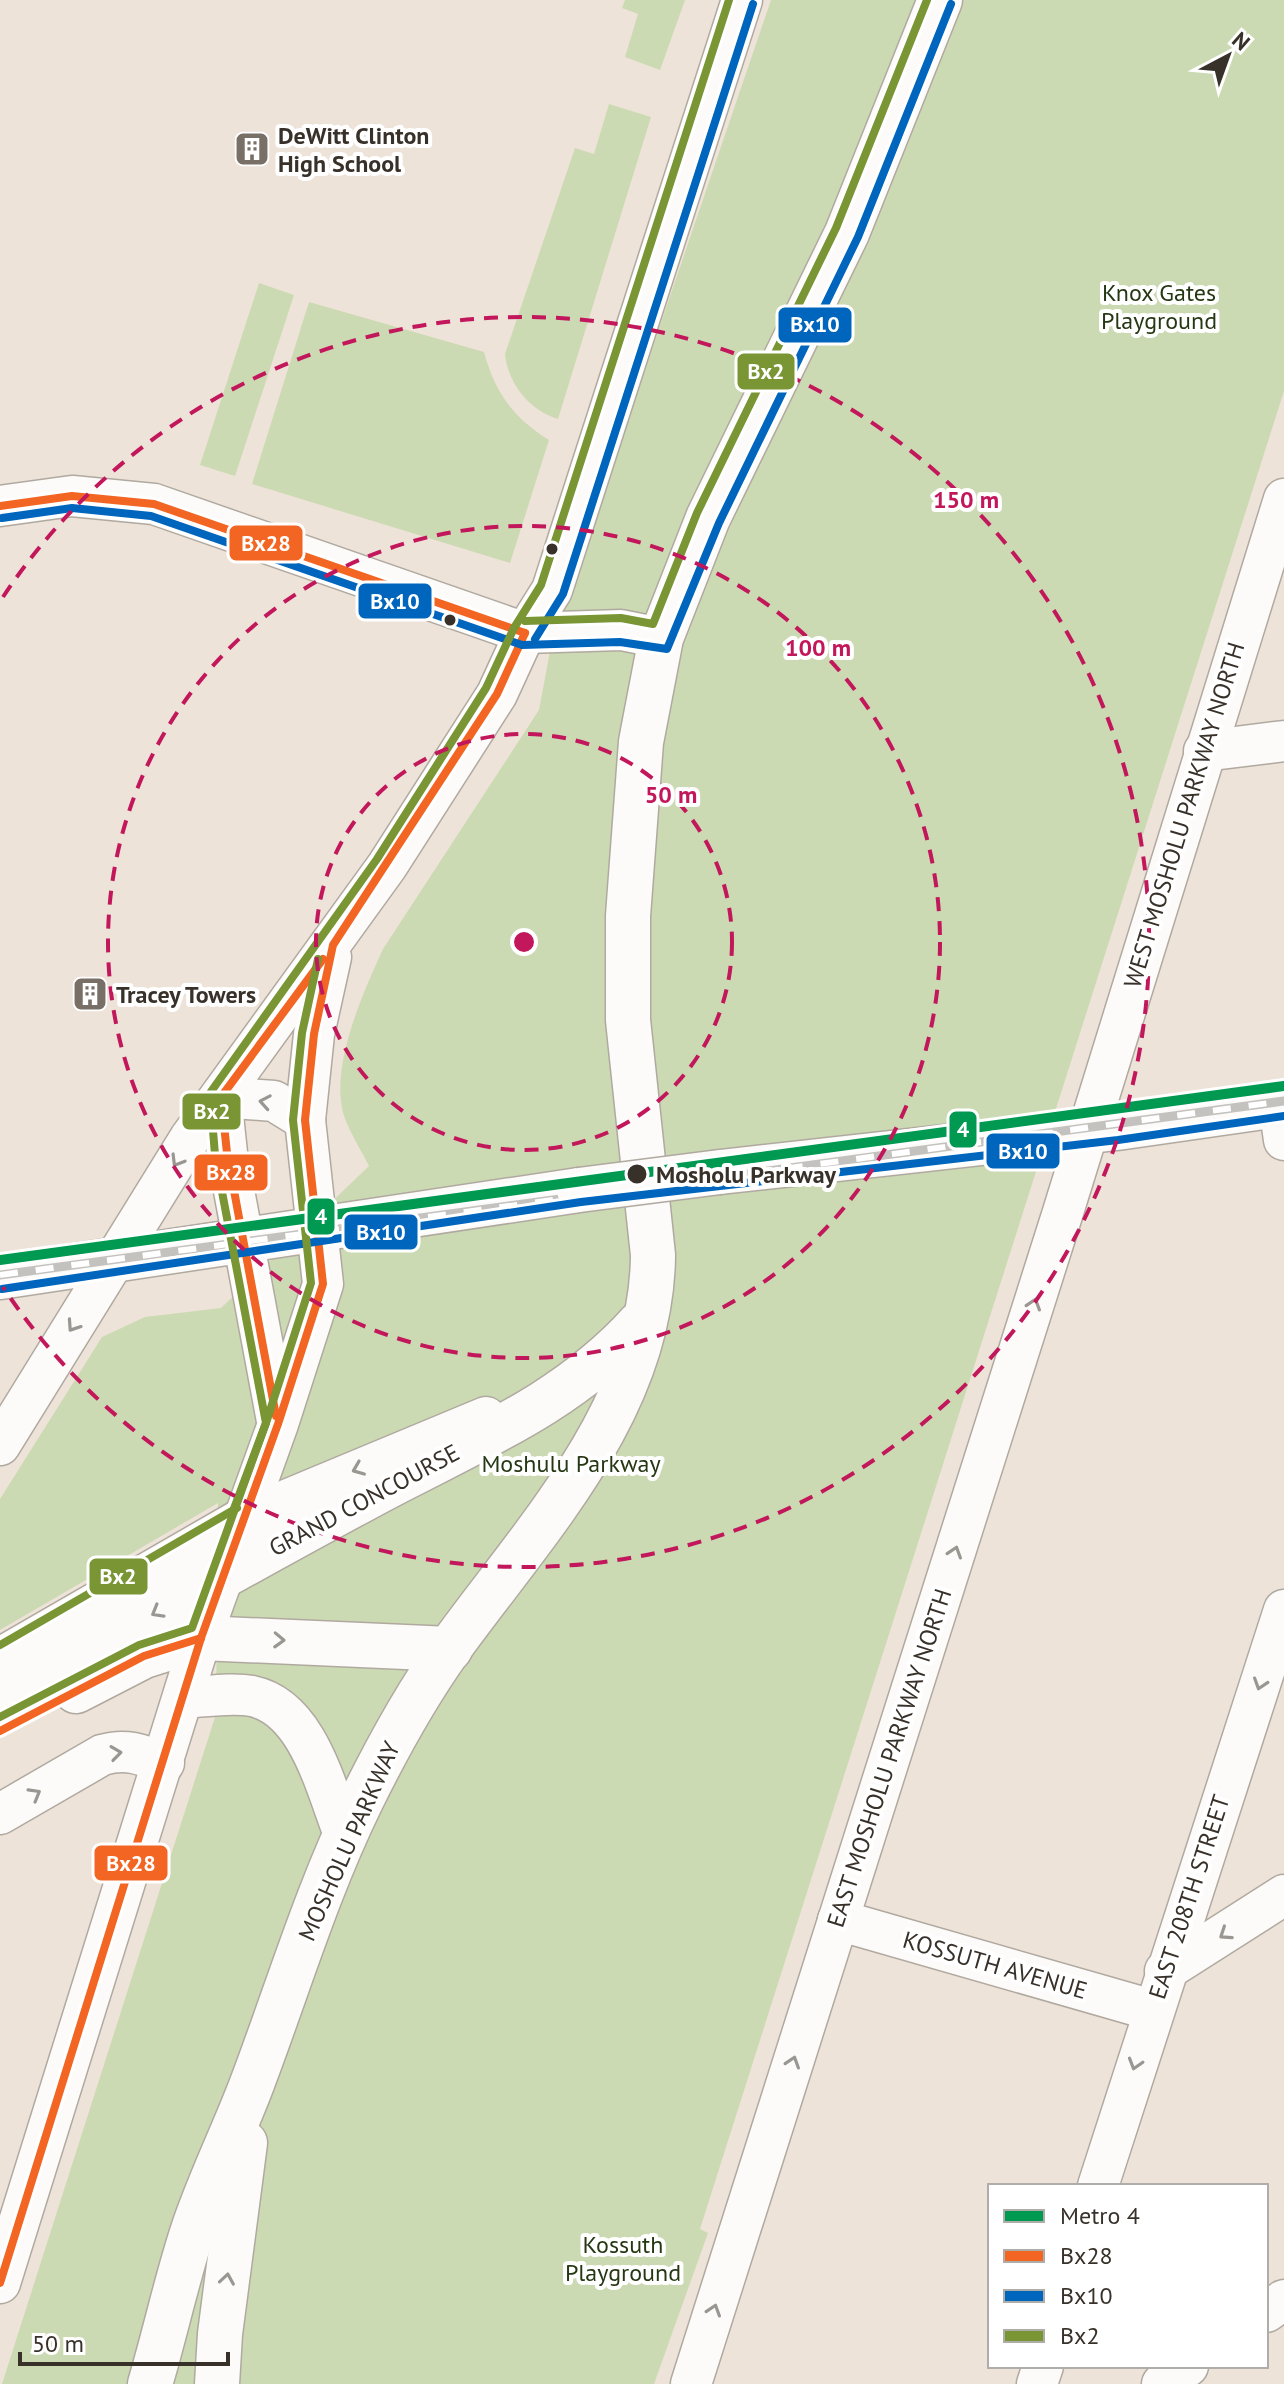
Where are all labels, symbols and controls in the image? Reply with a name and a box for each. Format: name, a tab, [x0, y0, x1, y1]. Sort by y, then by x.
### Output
north arrow	[1188, 16, 1268, 96]
text: N	[1226, 26, 1256, 56]
place label: DeWitt Clinton High School	[278, 120, 429, 179]
building icon: DeWitt Clinton High School	[233, 130, 271, 168]
park label: Knox Gates Playground	[1101, 277, 1217, 336]
line badge: Bx10	[777, 306, 853, 344]
text: Bx10	[790, 310, 840, 338]
line badge: Bx2	[736, 352, 796, 391]
text: Bx2	[747, 357, 785, 385]
text: 150 m	[933, 484, 999, 515]
line badge: Bx28	[228, 524, 304, 562]
text: Bx28	[241, 529, 291, 557]
unlabelled marker	[544, 541, 560, 557]
line badge: Bx10	[357, 582, 433, 620]
text: Bx10	[370, 587, 420, 615]
unlabelled marker	[442, 612, 458, 628]
text: 100 m	[785, 632, 851, 663]
street label: WEST MOSHOLU PARKWAY NORTH	[1117, 638, 1251, 992]
text: 50 m	[645, 779, 697, 810]
centre of rings	[510, 928, 538, 956]
building icon: Tracey Towers	[71, 975, 109, 1013]
place label: Tracey Towers	[116, 979, 256, 1010]
line badge: Bx2	[181, 1092, 242, 1131]
one-way arrow	[258, 1094, 271, 1111]
text: Bx2	[193, 1097, 231, 1125]
line badge: 4	[948, 1110, 978, 1149]
text: 4	[957, 1115, 970, 1143]
line badge: Bx10	[985, 1132, 1061, 1170]
text: Bx10	[998, 1137, 1048, 1165]
one-way arrow	[171, 1152, 186, 1167]
line badge: Bx28	[193, 1153, 269, 1192]
text: Bx28	[206, 1158, 256, 1186]
place label: Mosholu Parkway	[656, 1159, 837, 1190]
marker: Mosholu Parkway	[625, 1162, 649, 1186]
line badge: 4	[306, 1197, 336, 1236]
text: 4	[315, 1202, 328, 1230]
line badge: Bx10	[343, 1213, 419, 1251]
text: Bx10	[356, 1218, 406, 1246]
one-way arrow	[1025, 1298, 1041, 1312]
one-way arrow	[68, 1318, 83, 1332]
street label: GRAND CONCOURSE	[263, 1437, 465, 1563]
park label: Moshulu Parkway	[481, 1448, 661, 1479]
one-way arrow	[352, 1459, 366, 1476]
one-way arrow	[946, 1546, 962, 1559]
line badge: Bx2	[88, 1557, 149, 1596]
text: Bx2	[99, 1562, 137, 1590]
street label: EAST MOSHOLU PARKWAY NORTH	[820, 1585, 958, 1931]
one-way arrow	[151, 1602, 166, 1618]
one-way arrow	[273, 1632, 286, 1649]
one-way arrow	[1253, 1676, 1269, 1690]
street label: MOSHOLU PARKWAY	[291, 1736, 407, 1946]
one-way arrow	[109, 1745, 122, 1762]
one-way arrow	[26, 1788, 41, 1804]
street label: EAST 208TH STREET	[1141, 1791, 1237, 2003]
line badge: Bx28	[93, 1844, 169, 1882]
text: Bx28	[106, 1849, 156, 1877]
street label: KOSSUTH AVENUE	[899, 1924, 1091, 2006]
one-way arrow	[1220, 1924, 1234, 1939]
one-way arrow	[784, 2056, 800, 2069]
one-way arrow	[1129, 2056, 1145, 2070]
legend	[988, 2184, 1268, 2368]
text: Metro 4	[1060, 2200, 1140, 2231]
park label: Kossuth Playground	[565, 2229, 681, 2288]
text: Bx28	[1060, 2240, 1113, 2271]
one-way arrow	[218, 2272, 235, 2285]
text: Bx10	[1060, 2280, 1113, 2311]
one-way arrow	[705, 2303, 721, 2317]
scale bar	[20, 2316, 228, 2366]
text: Bx2	[1060, 2320, 1099, 2351]
text: 50 m	[32, 2328, 84, 2359]

